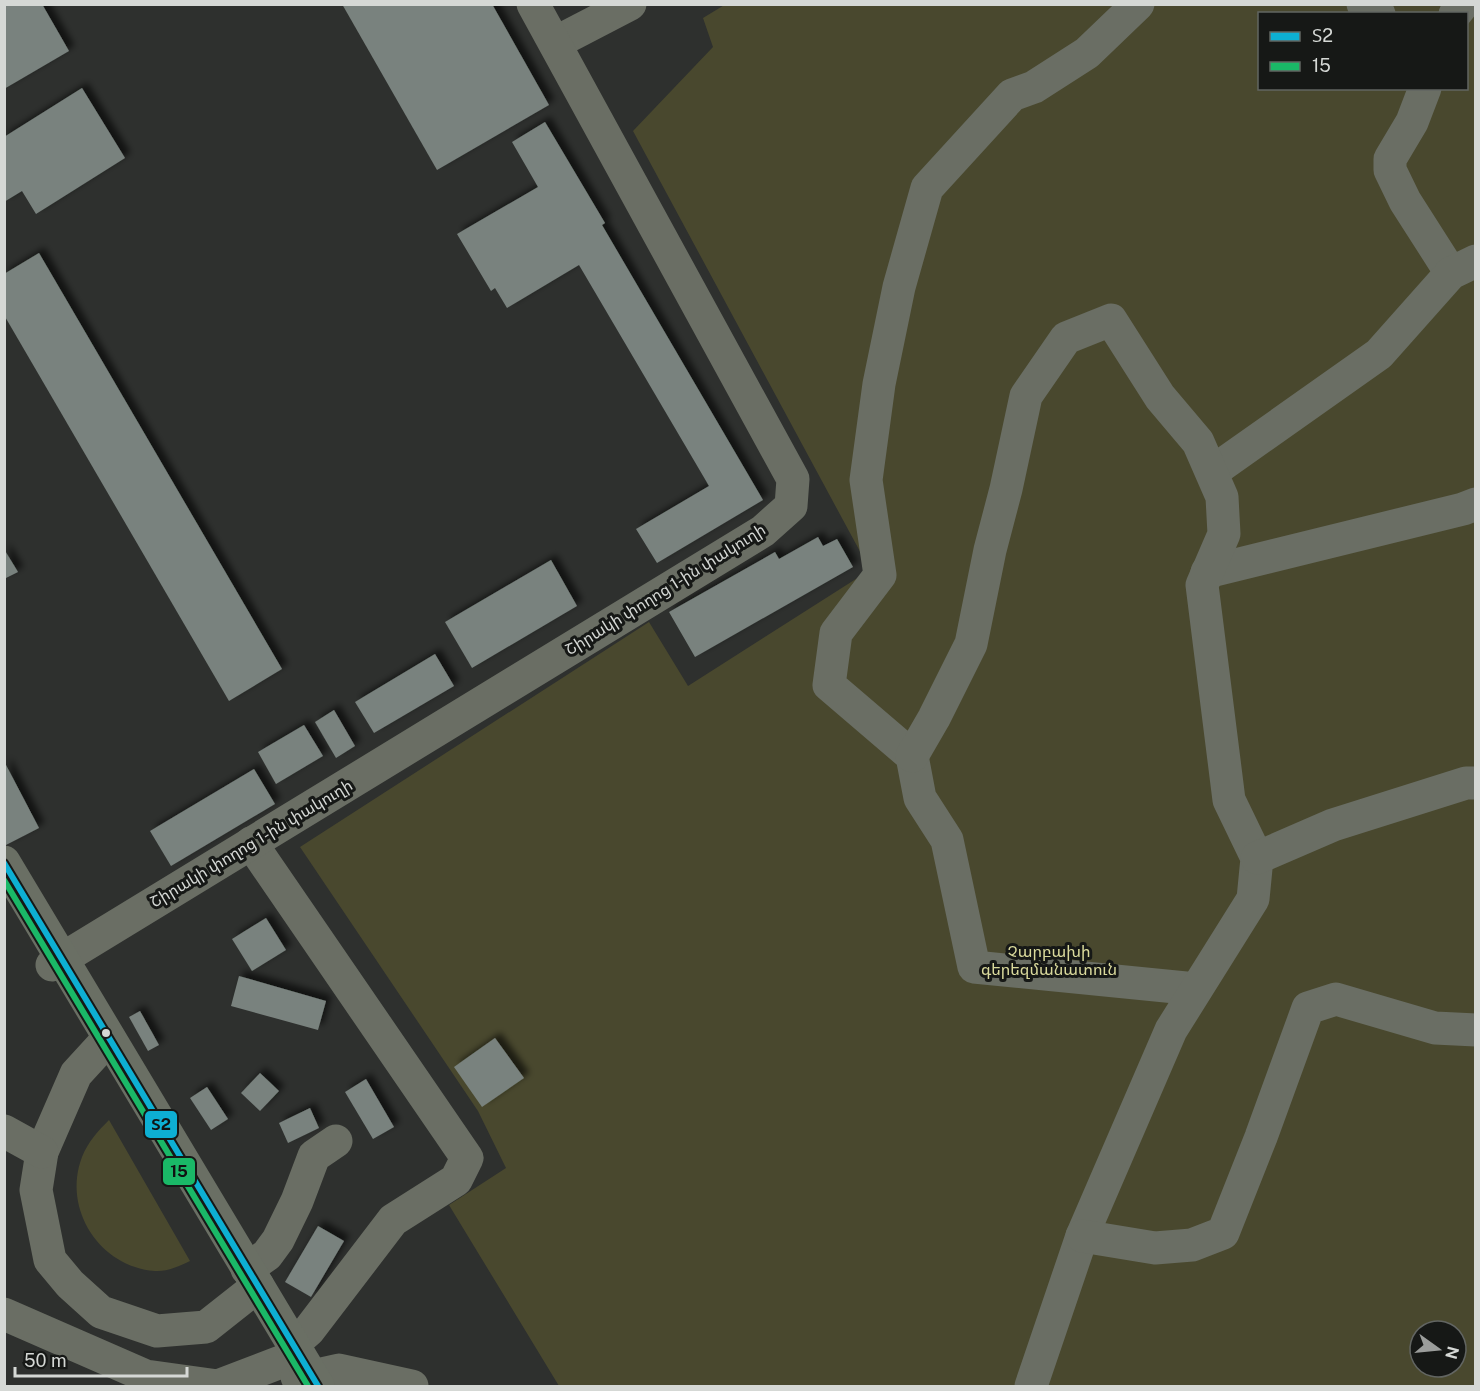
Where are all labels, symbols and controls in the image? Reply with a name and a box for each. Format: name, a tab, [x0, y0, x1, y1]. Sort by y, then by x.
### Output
legend	[1258, 12, 1468, 90]
text: Տ2	[1312, 25, 1333, 46]
text: 15	[1312, 55, 1331, 76]
street label: Շիրակի փողոց 1-ին փակուղի	[562, 520, 769, 659]
street label: Շիրակի փողոց 1-ին փակուղի	[147, 775, 356, 911]
park label: Չարբախի գերեզմանատուն	[981, 942, 1117, 979]
unlabelled marker	[100, 1027, 112, 1039]
line badge: Տ2	[144, 1110, 178, 1139]
text: Տ2	[151, 1115, 171, 1134]
line badge: 15	[162, 1157, 196, 1186]
text: 15	[170, 1162, 188, 1181]
north arrow	[1408, 1319, 1468, 1379]
scale bar	[15, 1340, 188, 1378]
text: N	[1441, 1344, 1463, 1361]
text: 50 m	[24, 1350, 67, 1371]

